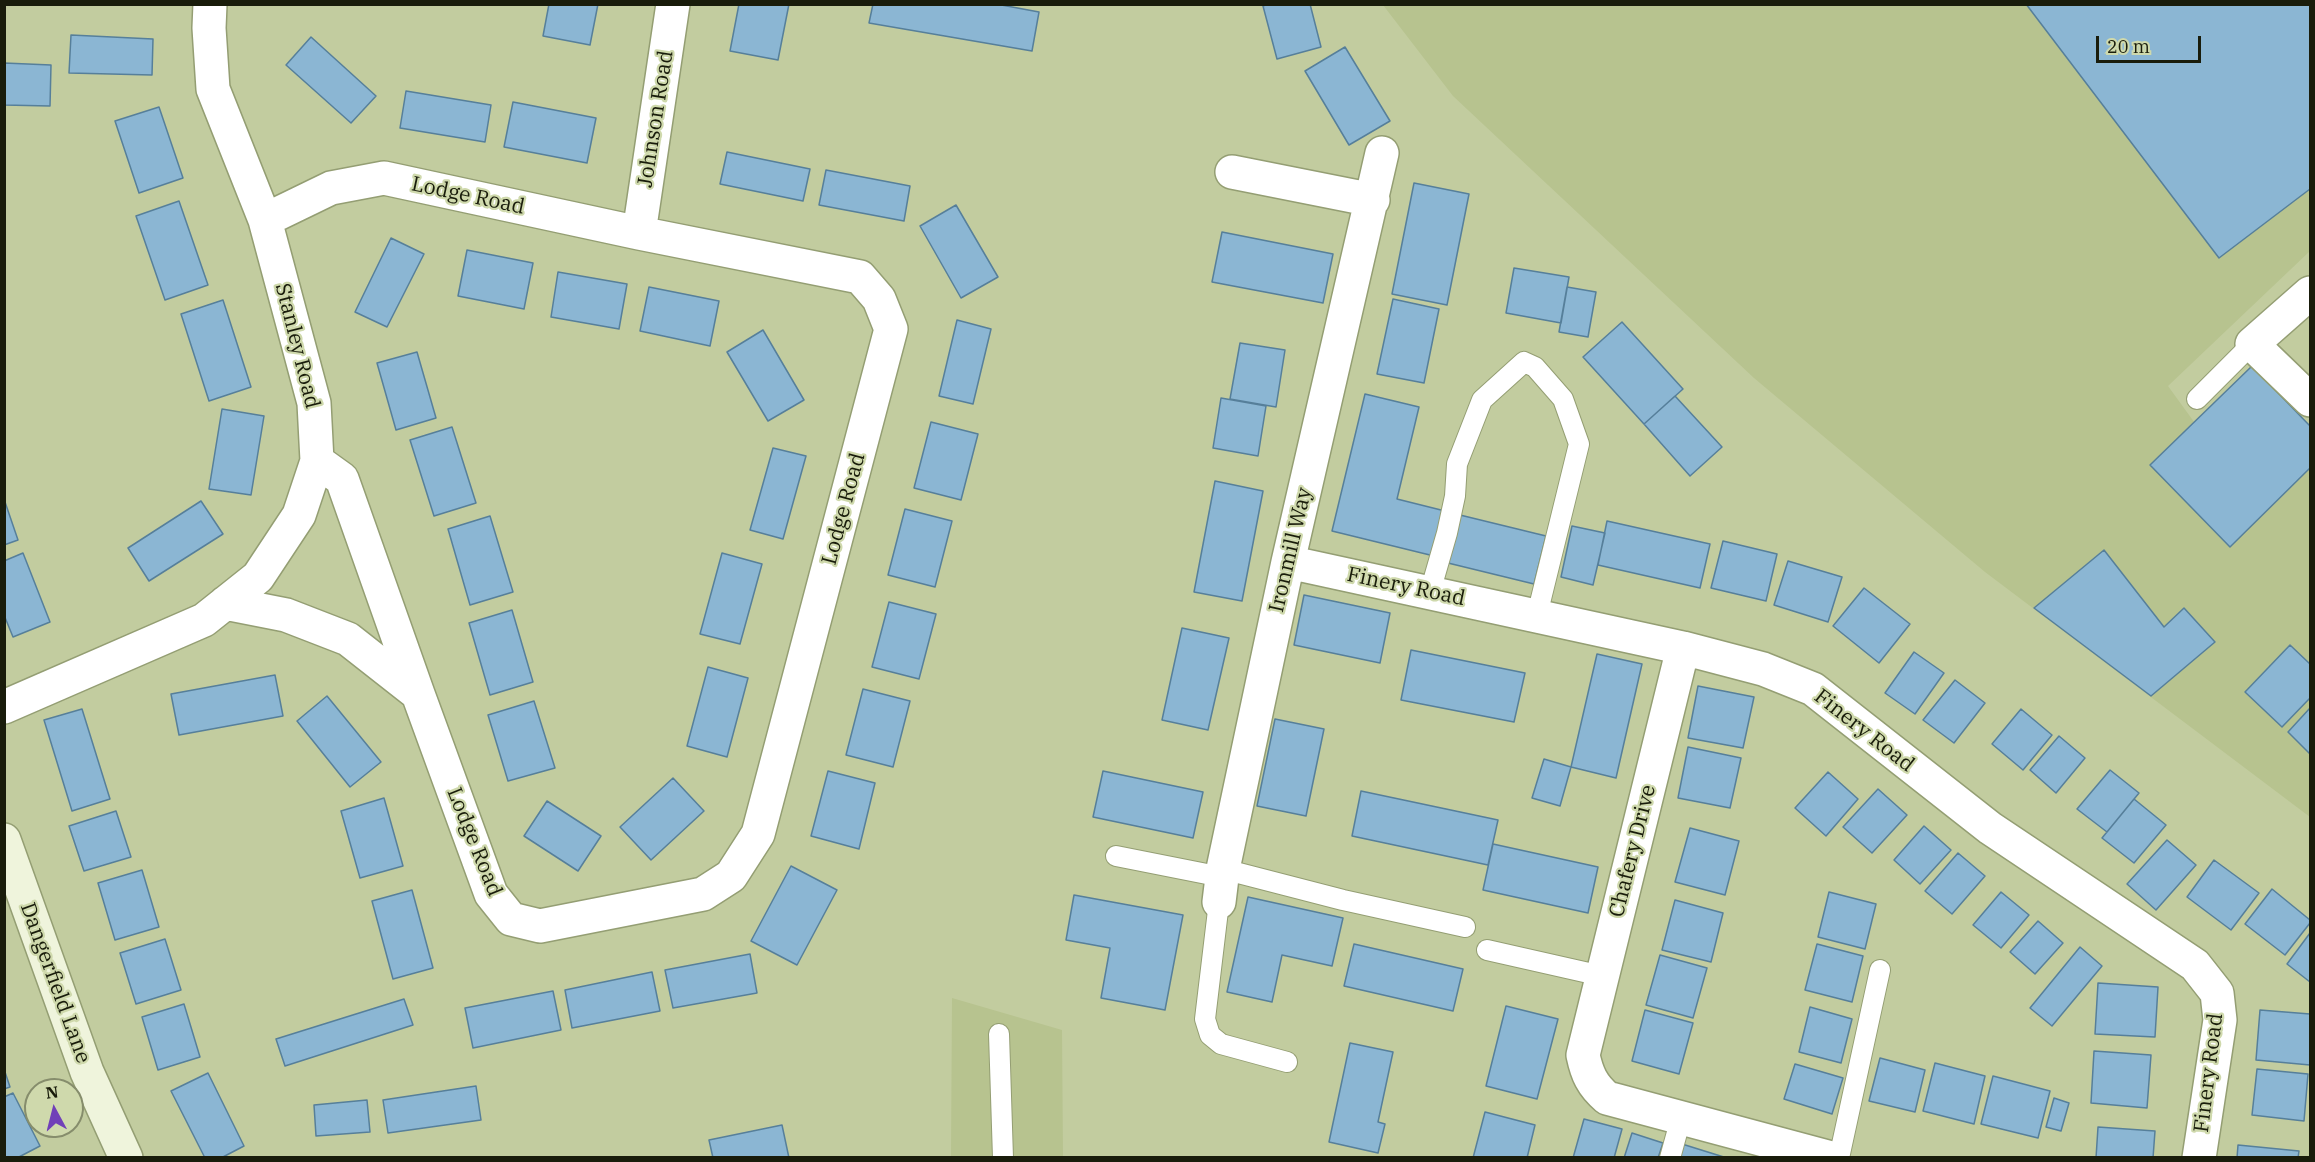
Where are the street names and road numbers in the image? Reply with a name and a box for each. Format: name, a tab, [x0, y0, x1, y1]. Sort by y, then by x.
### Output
street label: Johnson Road	[633, 49, 679, 189]
street label: Lodge Road	[409, 172, 527, 220]
street label: Stanley Road	[269, 281, 325, 411]
street label: Lodge Road	[817, 450, 871, 568]
street label: Ironmill Way	[1264, 485, 1318, 615]
street label: Finery Road	[1345, 562, 1467, 612]
street label: Finery Road	[1809, 684, 1919, 778]
street label: Chafery Drive	[1604, 782, 1662, 920]
street label: Lodge Road	[441, 784, 507, 900]
street label: Dangerfield Lane	[14, 899, 96, 1067]
street label: Finery Road	[2189, 1012, 2229, 1134]

